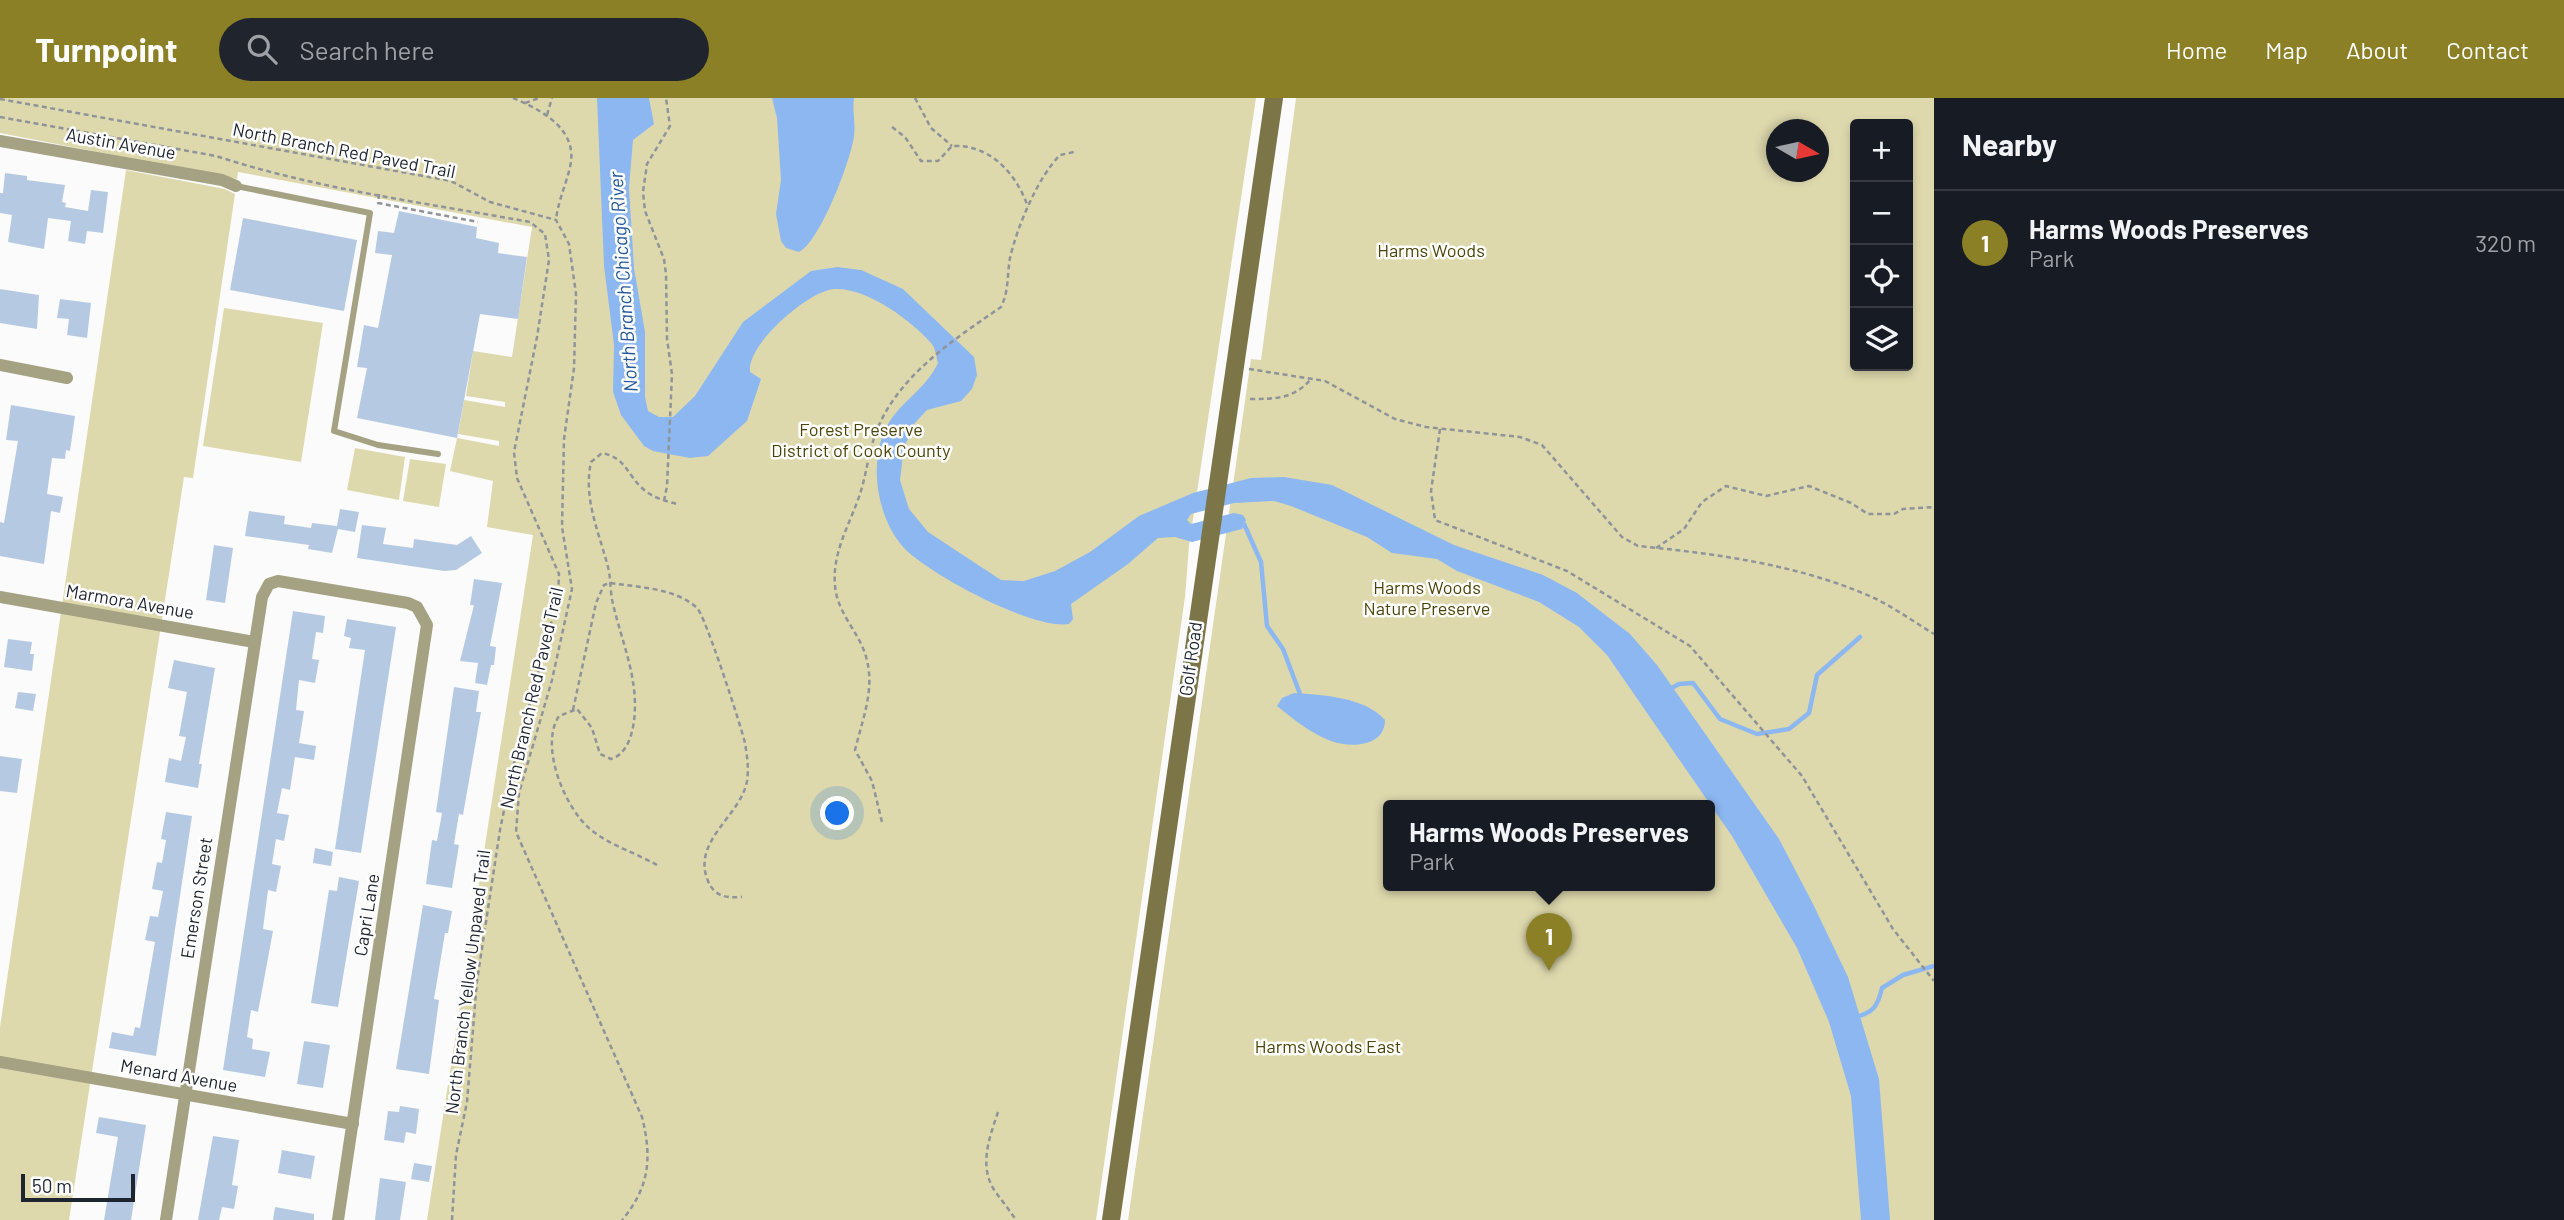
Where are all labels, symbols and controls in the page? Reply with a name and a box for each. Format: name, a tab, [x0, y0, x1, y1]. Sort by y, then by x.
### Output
search box	[219, 18, 709, 81]
text: Turnpoint	[35, 29, 177, 69]
icon: search	[243, 30, 281, 68]
text: Search here	[299, 34, 435, 65]
text: Home	[2166, 35, 2227, 64]
text: Map	[2265, 35, 2308, 64]
text: About	[2346, 35, 2408, 64]
text: Contact	[2446, 35, 2529, 64]
street label: North Branch Red Paved Trail	[231, 118, 457, 182]
north arrow	[1766, 119, 1829, 182]
map controls	[1850, 119, 1913, 371]
button: +	[1850, 119, 1913, 182]
street label: Austin Avenue	[65, 123, 178, 163]
text: Nearby	[1962, 126, 2057, 162]
water label: North Branch Chicago River	[603, 170, 642, 393]
button: −	[1850, 182, 1913, 245]
text: Harms Woods Preserves	[2029, 213, 2308, 244]
text: 1	[1981, 229, 1989, 257]
text: 320 m	[2475, 229, 2536, 257]
park label: Harms Woods	[1377, 239, 1485, 261]
text: Park	[2029, 244, 2074, 272]
button: locate	[1850, 245, 1913, 308]
button: layers	[1850, 308, 1913, 371]
park label: Forest Preserve District of Cook County	[771, 418, 951, 461]
park label: Harms Woods Nature Preserve	[1364, 576, 1490, 619]
street label: Marmora Avenue	[64, 579, 196, 623]
street label: North Branch Red Paved Trail	[495, 585, 567, 811]
street label: Golf Road	[1174, 620, 1206, 697]
your location	[820, 796, 854, 830]
popup	[1383, 800, 1715, 891]
text: Harms Woods Preserves	[1409, 816, 1689, 847]
street label: Emerson Street	[176, 836, 216, 960]
text: Park	[1409, 847, 1454, 875]
street label: North Branch Yellow Unpaved Trail	[440, 848, 494, 1115]
street label: Capri Lane	[349, 872, 383, 958]
pin: 1	[1526, 913, 1572, 971]
park label: Harms Woods East	[1255, 1035, 1401, 1057]
street label: Menard Avenue	[119, 1054, 239, 1096]
scale bar	[21, 1171, 135, 1203]
text: 50 m	[32, 1174, 72, 1197]

